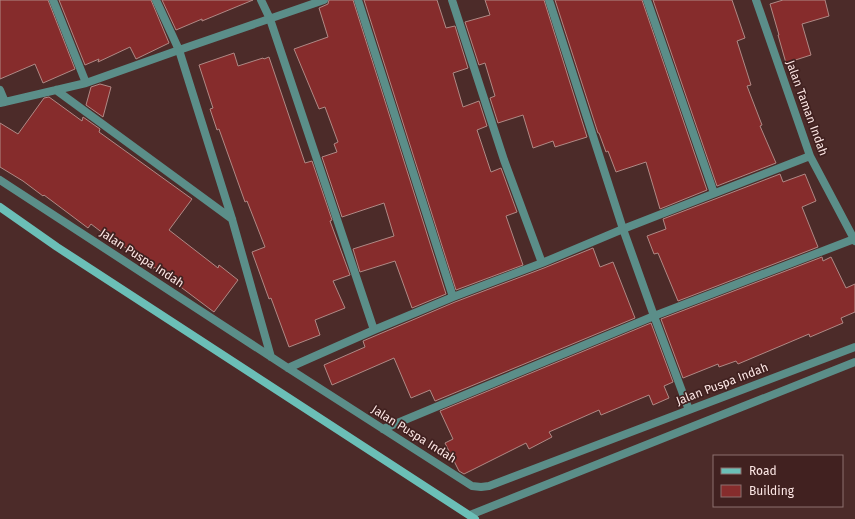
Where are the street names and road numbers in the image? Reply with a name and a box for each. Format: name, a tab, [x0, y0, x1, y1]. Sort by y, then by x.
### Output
street label: Jalan Taman Indah	[783, 58, 831, 158]
street label: Jalan Puspa Indah	[97, 226, 187, 290]
street label: Jalan Puspa Indah	[674, 360, 770, 408]
street label: Jalan Puspa Indah	[369, 402, 459, 466]

